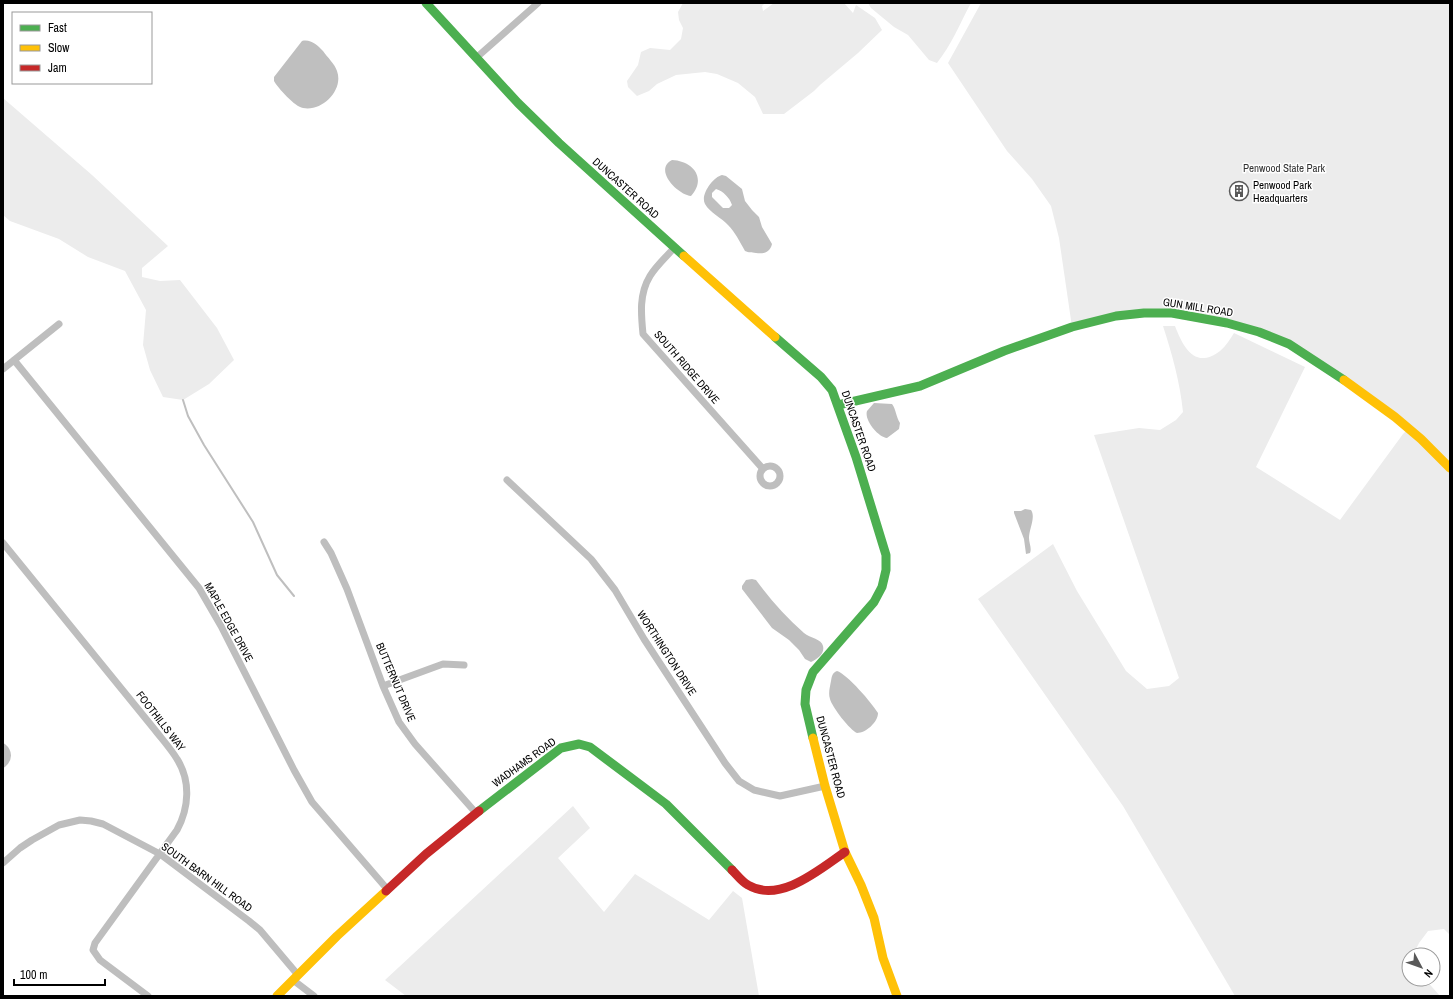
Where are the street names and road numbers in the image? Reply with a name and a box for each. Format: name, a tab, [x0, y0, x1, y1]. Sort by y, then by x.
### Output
street label: DUNCASTER ROAD	[590, 154, 662, 222]
street label: GUN MILL ROAD	[1162, 295, 1234, 319]
street label: SOUTH RIDGE DRIVE	[651, 327, 723, 407]
street label: DUNCASTER ROAD	[839, 389, 879, 473]
street label: MAPLE EDGE DRIVE	[201, 580, 257, 664]
street label: WORTHINGTON DRIVE	[634, 608, 700, 698]
street label: BUTTERNUT DRIVE	[373, 640, 419, 724]
street label: FOOTHILLS WAY	[133, 688, 189, 754]
street label: DUNCASTER ROAD	[813, 714, 849, 800]
street label: WADHAMS ROAD	[489, 734, 559, 790]
street label: SOUTH BARN HILL ROAD	[159, 839, 255, 915]

